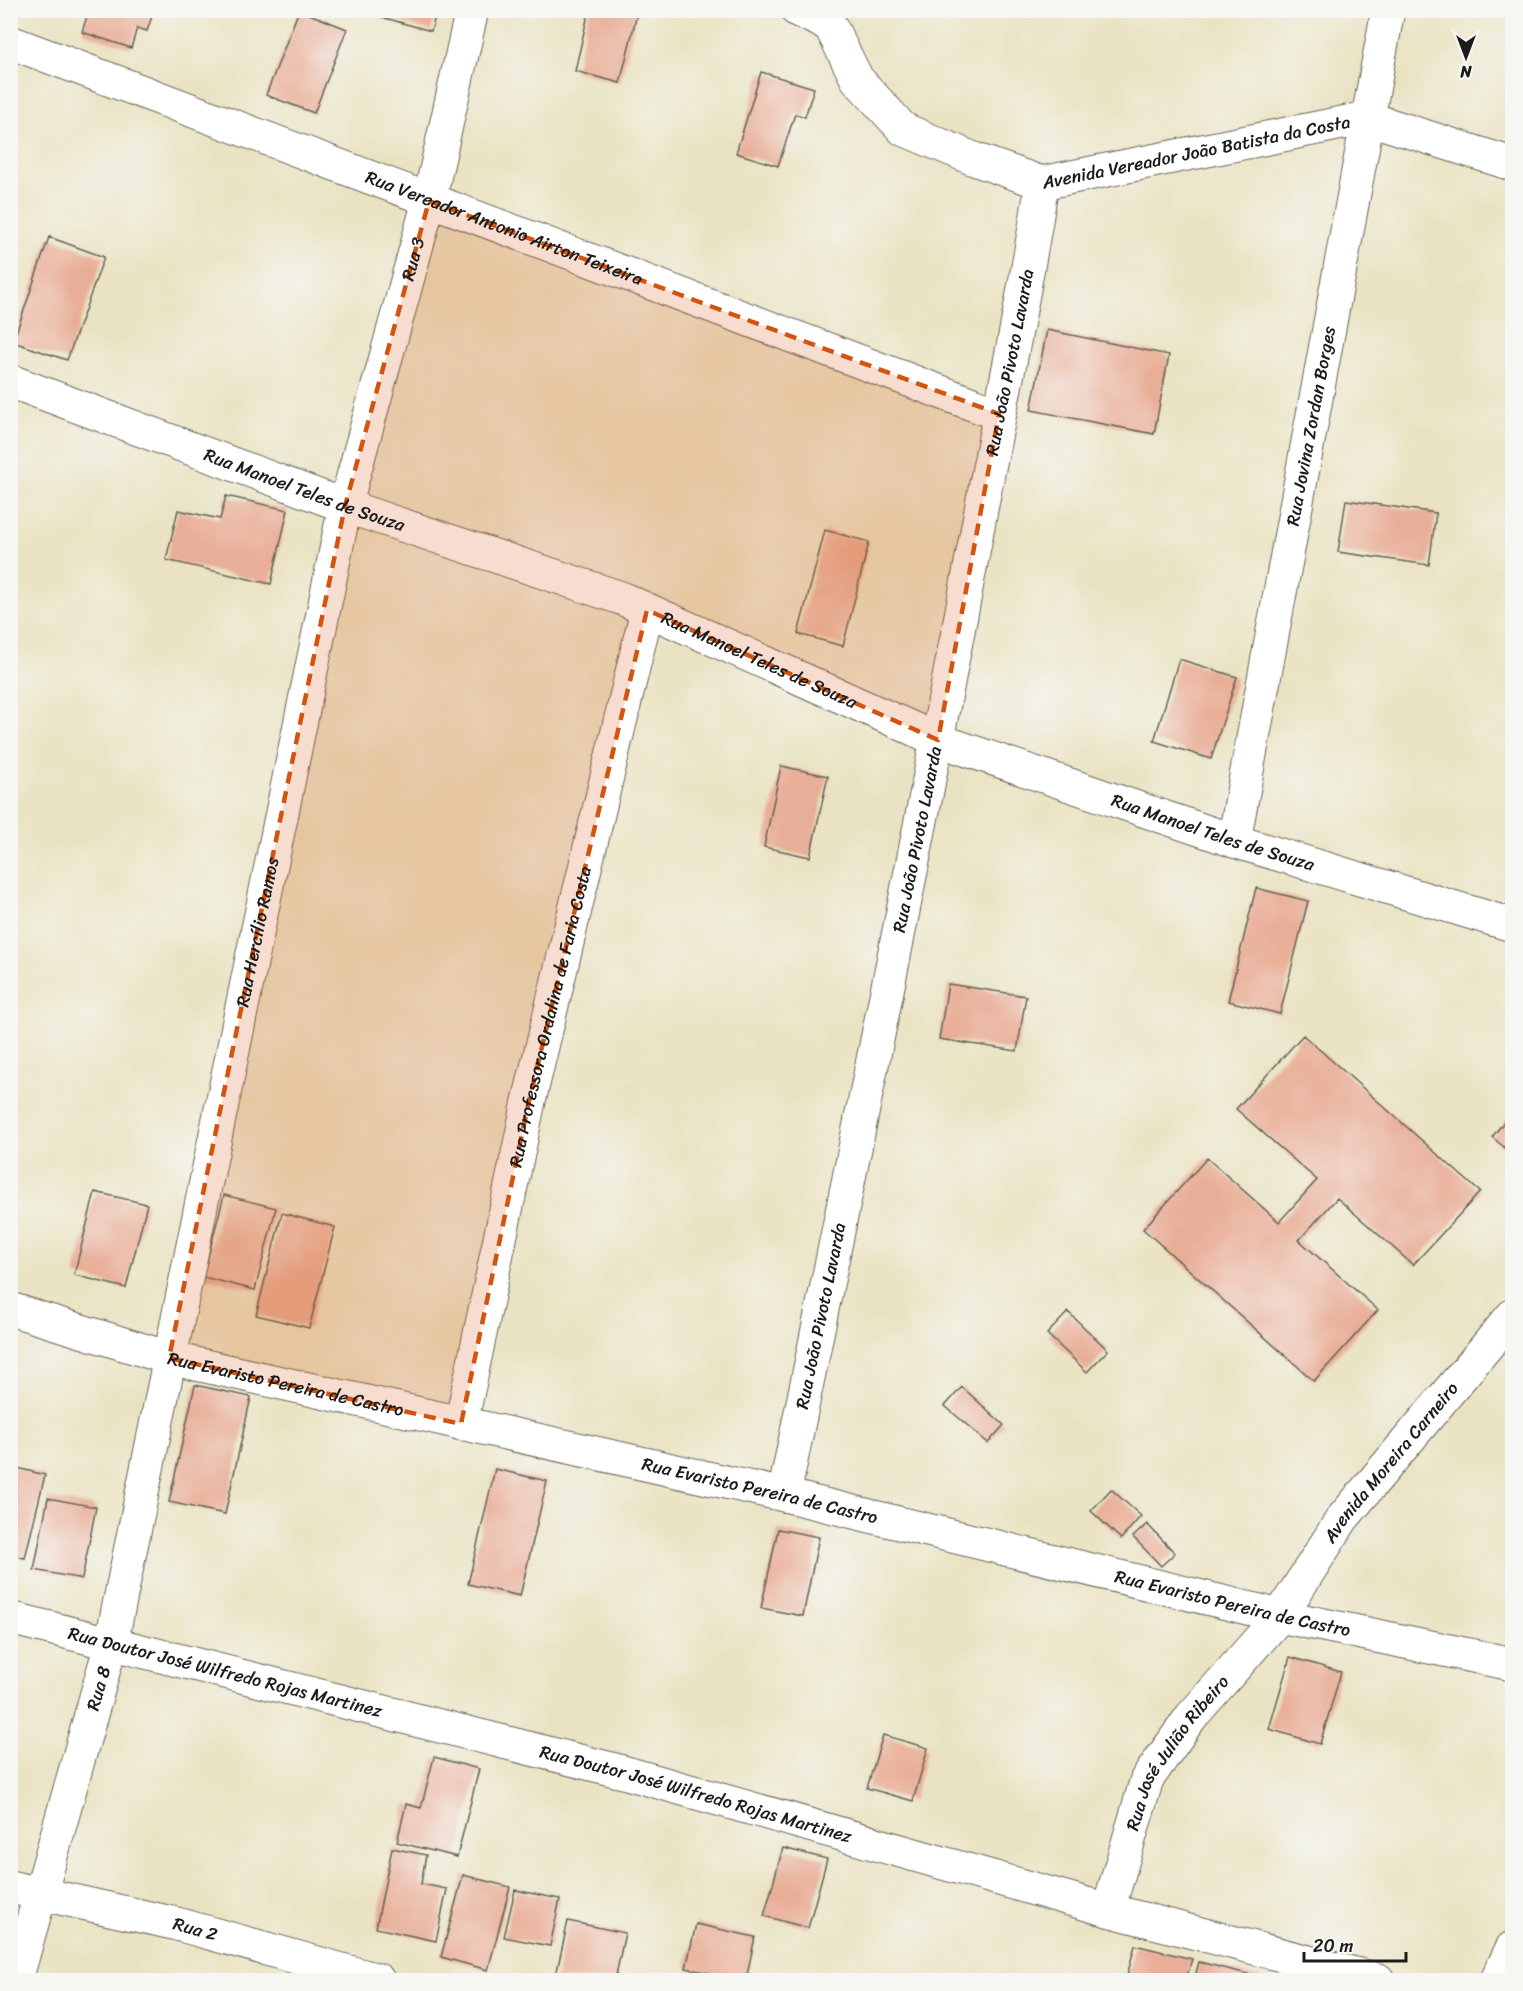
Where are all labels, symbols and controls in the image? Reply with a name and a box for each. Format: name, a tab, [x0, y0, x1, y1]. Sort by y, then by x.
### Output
north arrow	[1436, 27, 1496, 87]
text: N	[1460, 57, 1473, 86]
street label: Avenida Vereador João Batista da Costa	[1038, 106, 1353, 199]
street label: Rua Vereador Antonio Airton Teixeira	[361, 161, 648, 295]
street label: Rua 3	[392, 234, 434, 285]
street label: Rua João Pivoto Lavarda	[976, 266, 1044, 458]
street label: Rua Jovina Zordan Borges	[1277, 323, 1345, 528]
street label: Rua Manoel Teles de Souza	[199, 439, 410, 541]
street label: Rua Manoel Teles de Souza	[656, 602, 863, 718]
street label: Rua João Pivoto Lavarda	[883, 743, 951, 936]
street label: Rua Manoel Teles de Souza	[1107, 784, 1319, 881]
street label: Rua Hercílio Ramos	[226, 854, 289, 1010]
street label: Rua Professora Ordalina de Faria Costa	[499, 863, 601, 1170]
street label: Rua João Pivoto Lavarda	[786, 1220, 855, 1412]
street label: Rua Evaristo Pereira de Castro	[165, 1342, 407, 1426]
street label: Avenida Moreira Carneiro	[1314, 1374, 1467, 1551]
street label: Rua Evaristo Pereira de Castro	[639, 1448, 881, 1533]
street label: Rua Evaristo Pereira de Castro	[1111, 1560, 1353, 1646]
street label: Rua Doutor José Wilfredo Rojas Martinez	[65, 1617, 386, 1727]
street label: Rua 8	[77, 1662, 120, 1715]
street label: Rua José Julião Ribeiro	[1116, 1667, 1237, 1835]
street label: Rua Doutor José Wilfredo Rojas Martinez	[536, 1736, 856, 1852]
street label: Rua 2	[169, 1908, 221, 1951]
scale bar	[1304, 1925, 1406, 1963]
text: 20 m	[1313, 1930, 1353, 1962]

